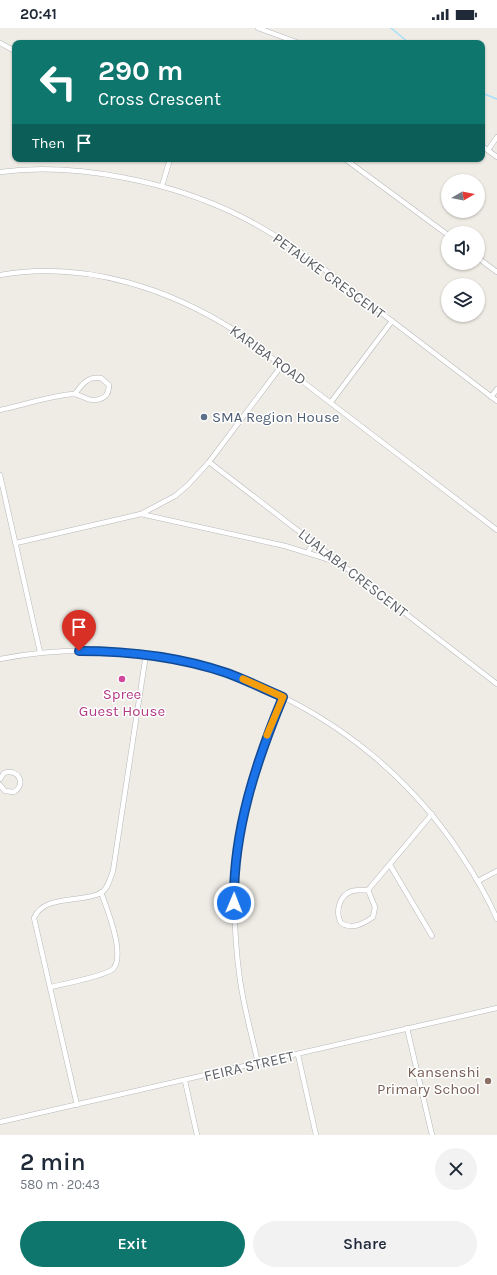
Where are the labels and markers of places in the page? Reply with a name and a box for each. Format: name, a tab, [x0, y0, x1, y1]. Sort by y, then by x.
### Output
place label: SMA Region House	[212, 408, 339, 426]
marker: SMA Region House	[199, 412, 209, 422]
pin	[62, 610, 96, 651]
marker: Spree Guest House	[117, 674, 127, 684]
place label: Spree Guest House	[79, 685, 165, 720]
place label: Kansenshi Primary School	[377, 1063, 480, 1098]
marker: Kansenshi Primary School	[483, 1076, 493, 1086]

